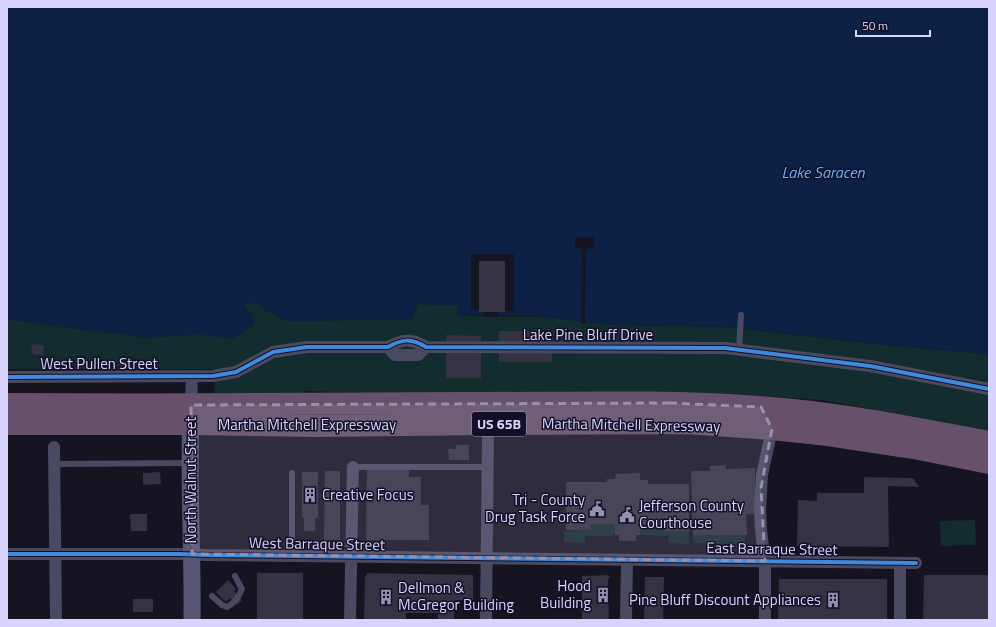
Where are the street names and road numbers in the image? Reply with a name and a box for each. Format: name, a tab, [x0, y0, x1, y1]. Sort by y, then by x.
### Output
street label: Lake Pine Bluff Drive	[523, 323, 653, 346]
street label: West Pullen Street	[40, 352, 158, 375]
street label: Martha Mitchell Expressway	[542, 411, 720, 438]
road number: US 65B	[472, 412, 526, 436]
street label: Martha Mitchell Expressway	[218, 413, 396, 436]
street label: North Walnut Street	[179, 416, 202, 544]
street label: West Barraque Street	[249, 531, 386, 556]
street label: East Barraque Street	[706, 536, 839, 561]

